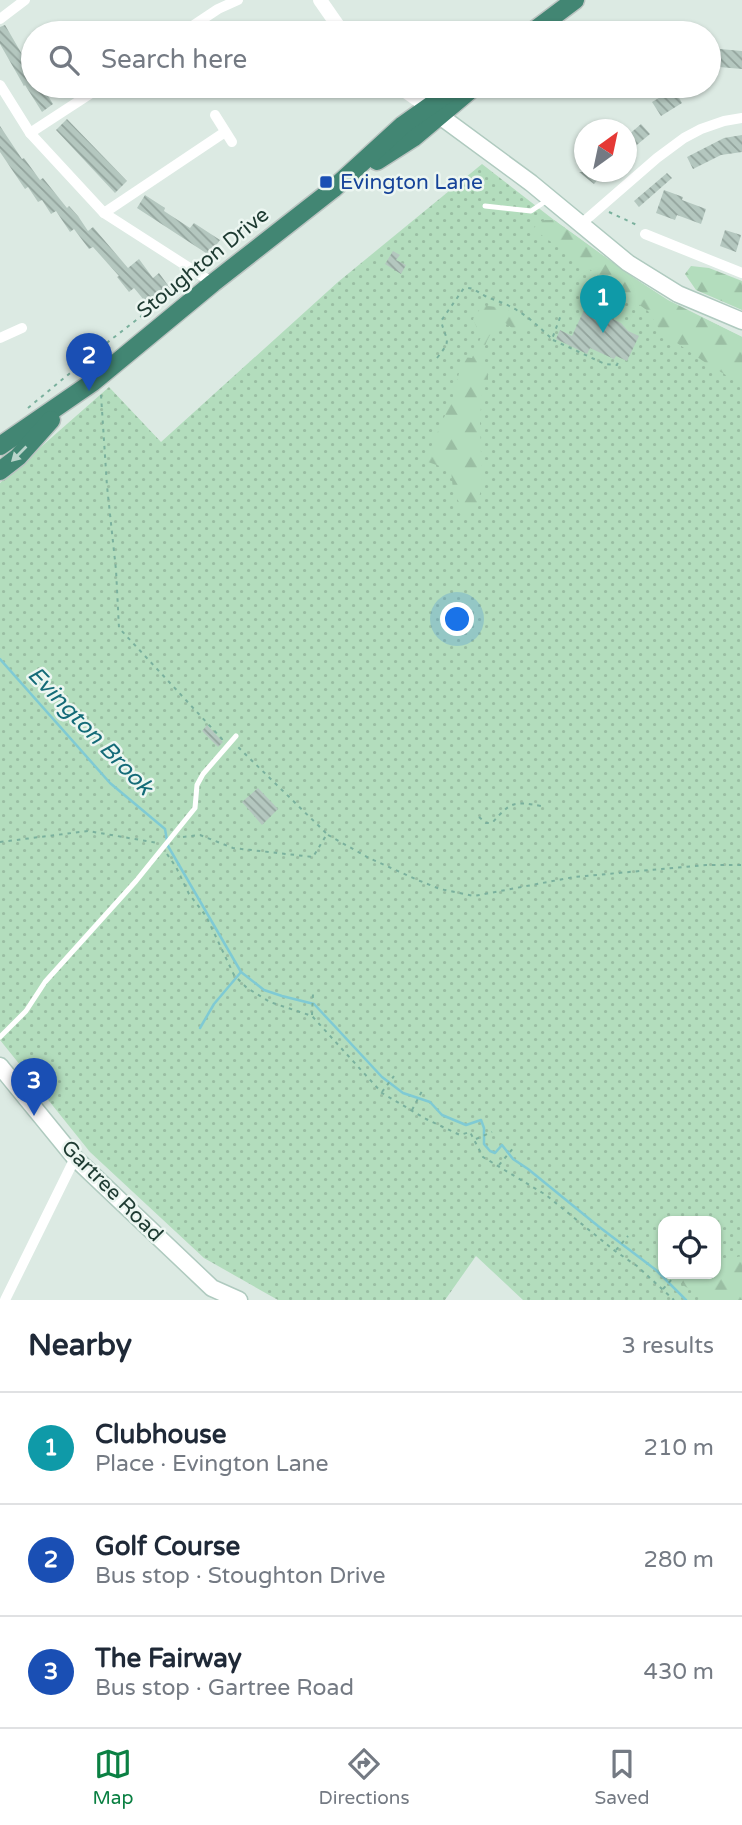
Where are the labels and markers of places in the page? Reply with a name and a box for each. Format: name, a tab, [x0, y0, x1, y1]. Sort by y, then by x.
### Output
place label: Evington Lane	[340, 170, 483, 195]
marker: Evington Lane	[318, 174, 334, 190]
pin: 1	[580, 275, 626, 333]
pin: 2	[66, 333, 112, 391]
pin: 3	[11, 1058, 57, 1116]

